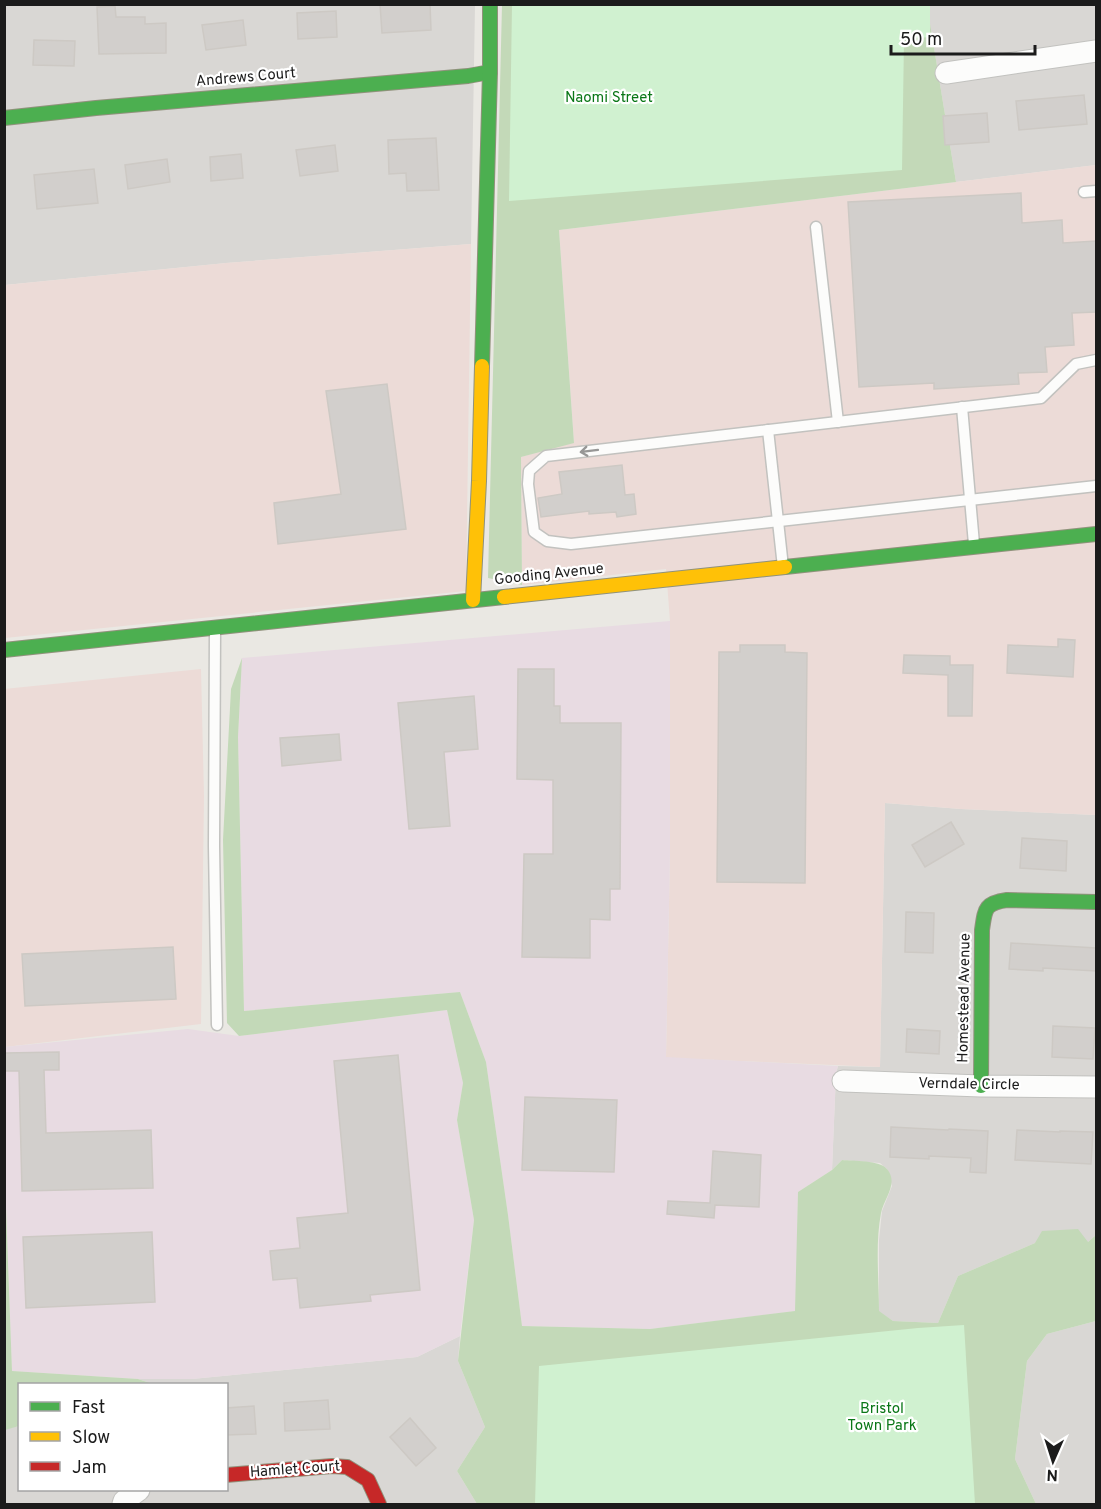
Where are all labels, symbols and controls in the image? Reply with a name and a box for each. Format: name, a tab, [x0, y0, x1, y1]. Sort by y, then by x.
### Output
scale bar	[891, 18, 1035, 56]
text: 50 m	[900, 29, 942, 52]
street label: Andrews Court	[195, 64, 297, 92]
park label: Naomi Street	[565, 89, 653, 108]
one-way arrow	[580, 446, 599, 457]
street label: Gooding Avenue	[493, 560, 605, 590]
street label: Homestead Avenue	[954, 933, 976, 1063]
street label: Verndale Circle	[918, 1075, 1020, 1095]
legend	[18, 1383, 228, 1491]
text: Fast	[72, 1397, 105, 1420]
park label: Bristol Town Park	[847, 1400, 917, 1436]
text: Slow	[72, 1427, 110, 1450]
north arrow	[1023, 1431, 1083, 1491]
text: Jam	[72, 1457, 107, 1480]
street label: Hamlet Court	[249, 1457, 341, 1483]
text: N	[1046, 1464, 1059, 1484]

